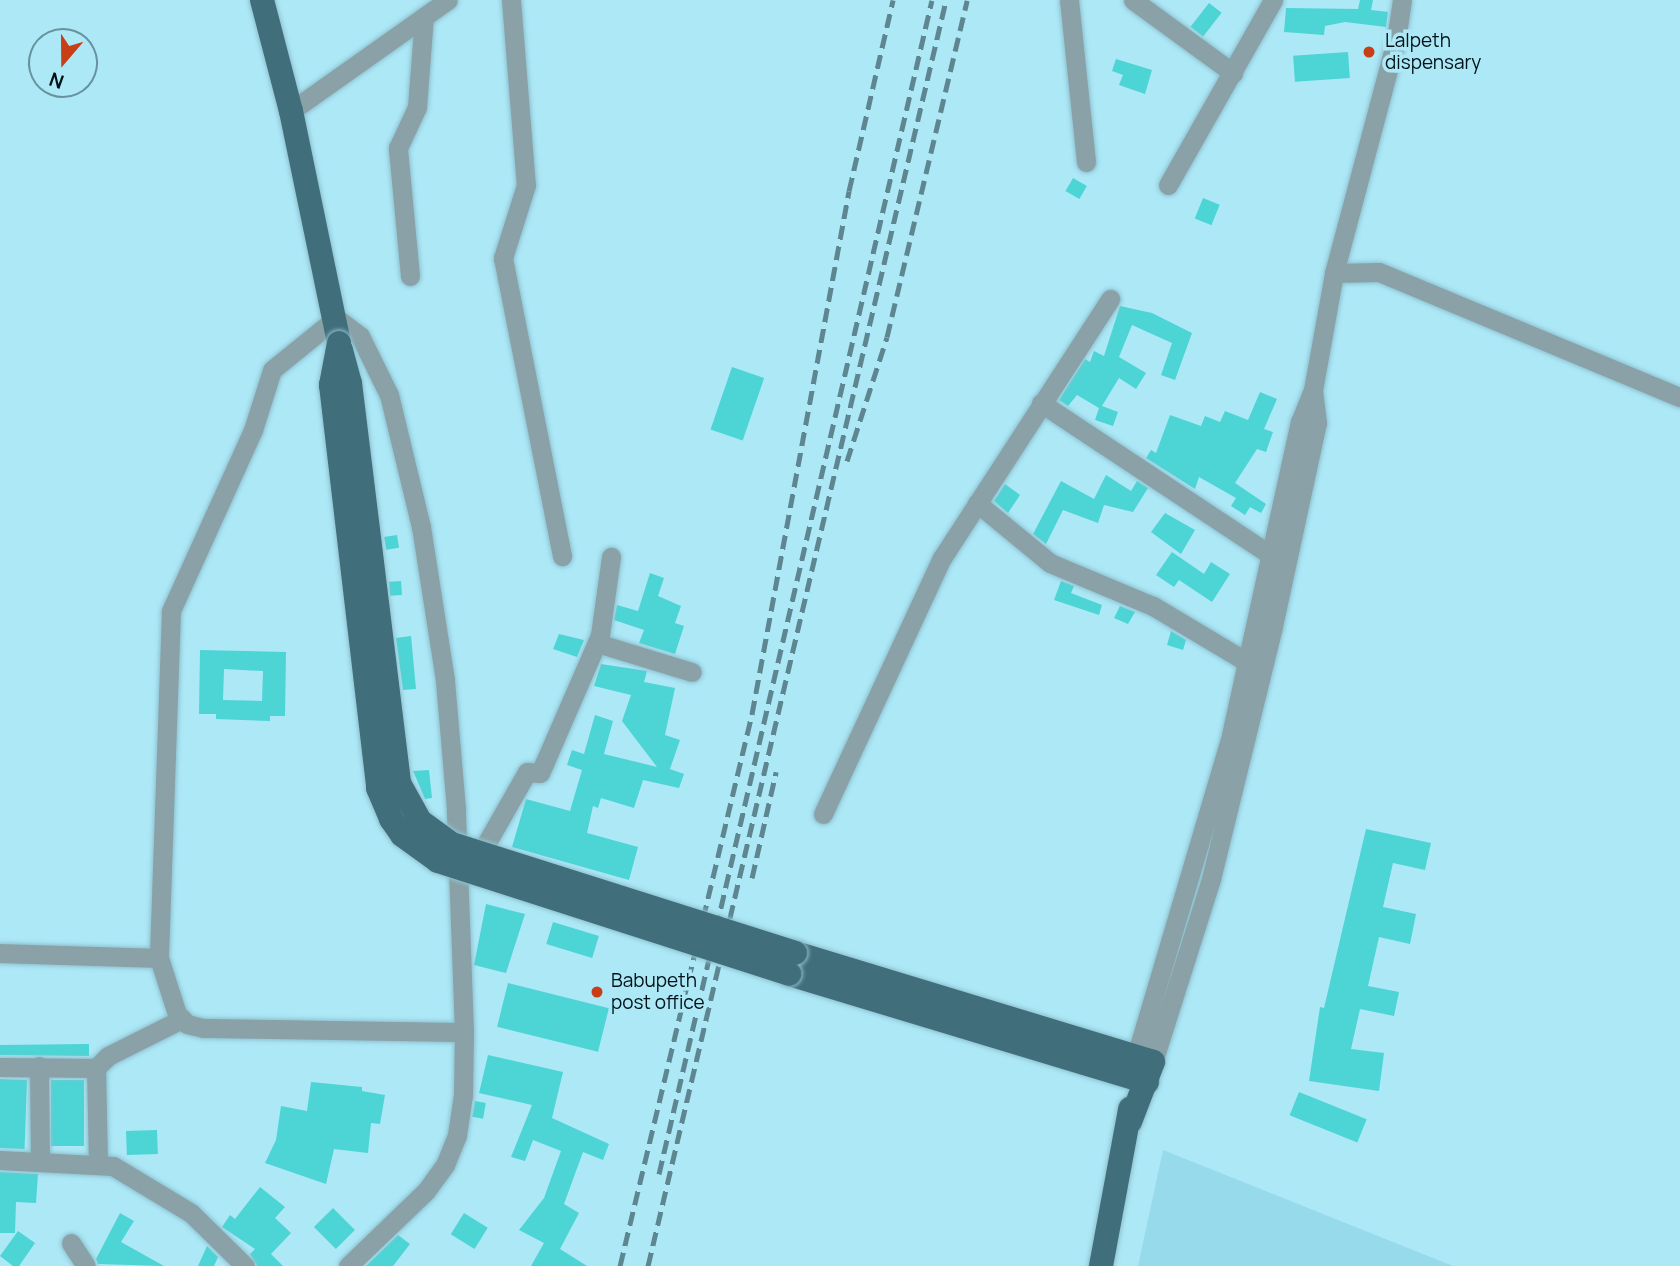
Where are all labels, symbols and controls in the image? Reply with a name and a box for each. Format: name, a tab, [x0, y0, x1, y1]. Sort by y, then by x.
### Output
north arrow	[28, 28, 98, 98]
place label: Lalpeth dispensary	[1385, 30, 1481, 74]
marker: Lalpeth dispensary	[1359, 42, 1379, 62]
text: N	[46, 66, 67, 95]
place label: Babupeth post office	[611, 970, 705, 1014]
marker: Babupeth post office	[589, 984, 605, 1000]

